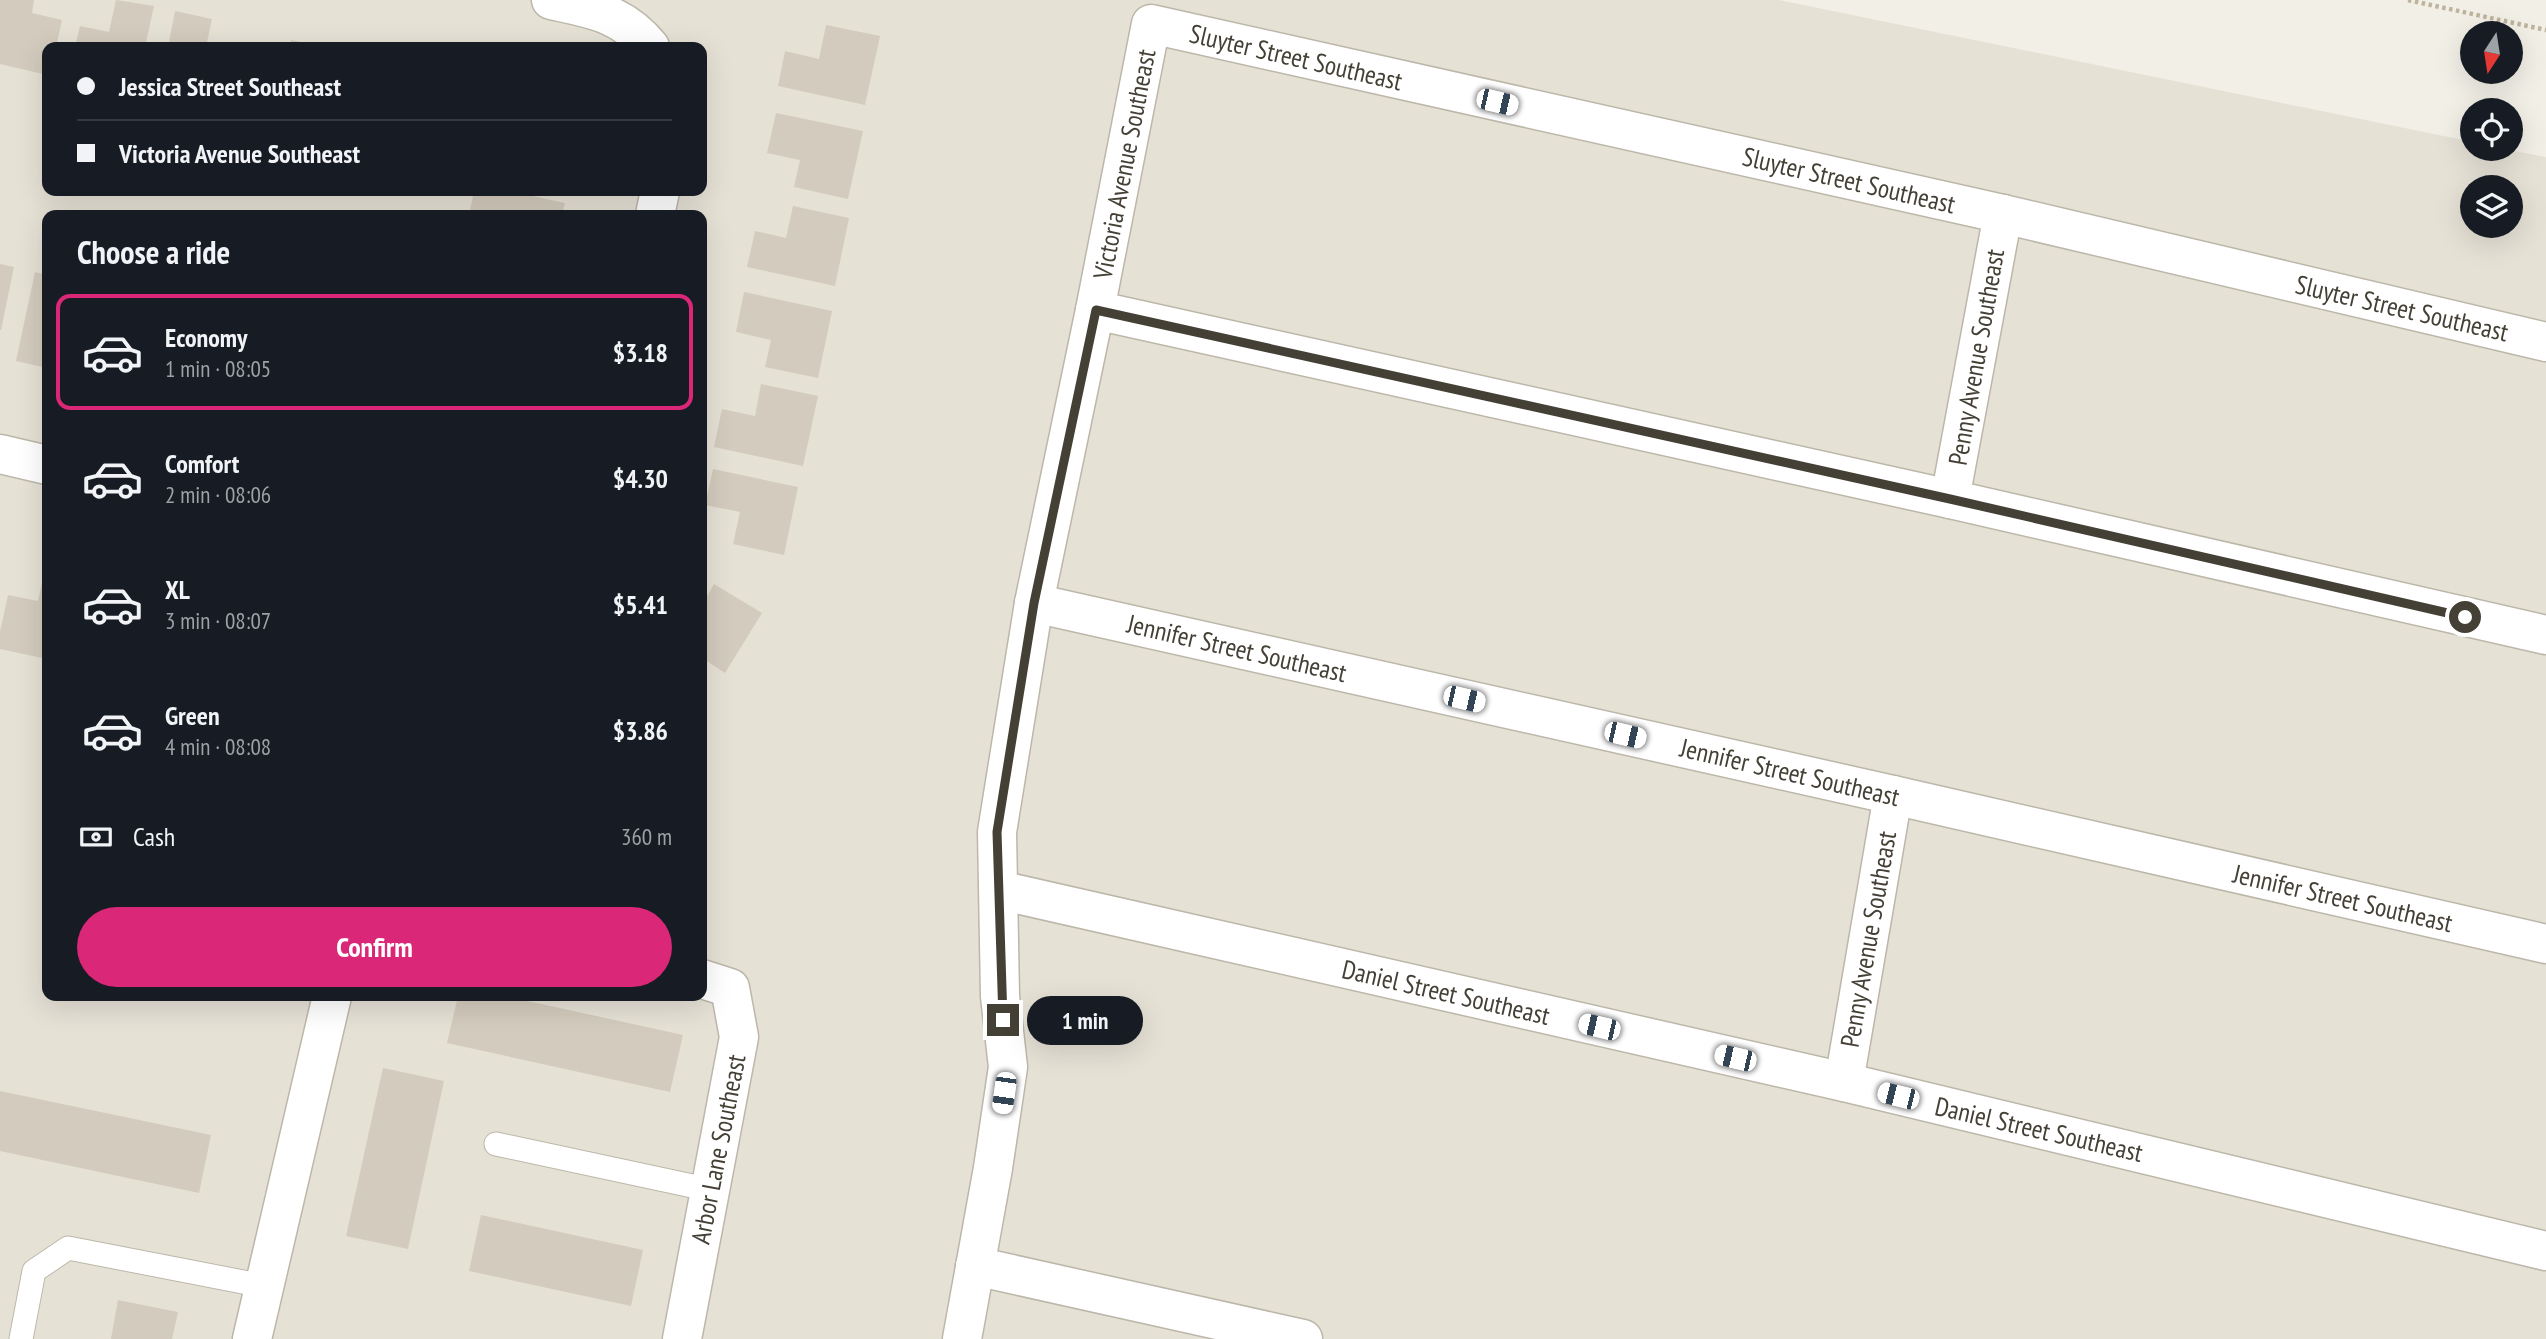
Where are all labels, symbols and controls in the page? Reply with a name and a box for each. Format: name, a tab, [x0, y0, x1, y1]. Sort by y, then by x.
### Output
street label: Sluyter Street Southeast	[1186, 16, 1406, 98]
north arrow	[2460, 21, 2524, 84]
map controls	[2460, 21, 2523, 238]
street label: Victoria Avenue Southeast	[1085, 46, 1162, 283]
text: Jessica Street Southeast	[119, 70, 341, 103]
car	[1475, 87, 1520, 117]
button: locate	[2460, 98, 2523, 161]
text: Victoria Avenue Southeast	[119, 137, 360, 170]
street label: Sluyter Street Southeast	[1739, 139, 1959, 221]
button: layers	[2460, 175, 2523, 238]
text: Choose a ride	[77, 231, 230, 273]
street label: Penny Avenue Southeast	[1941, 246, 2011, 468]
street label: Sluyter Street Southeast	[2292, 267, 2512, 349]
icon: car	[81, 321, 144, 384]
text: Economy	[165, 321, 247, 354]
text: $3.18	[613, 336, 668, 369]
text: 1 min · 08:05	[165, 354, 271, 383]
icon: car	[81, 447, 144, 510]
text: Comfort	[165, 447, 239, 480]
text: $4.30	[613, 462, 668, 495]
text: 2 min · 08:06	[165, 480, 271, 509]
icon: car	[81, 573, 144, 636]
text: XL	[165, 573, 190, 606]
text: $5.41	[613, 588, 668, 621]
route start	[2449, 601, 2481, 633]
text: 3 min · 08:07	[165, 606, 271, 635]
street label: Jennifer Street Southeast	[1123, 607, 1350, 689]
car	[1442, 684, 1487, 714]
icon: car	[81, 699, 144, 762]
text: Green	[165, 699, 220, 732]
text: $3.86	[613, 714, 668, 747]
car	[1603, 720, 1648, 750]
street label: Jennifer Street Southeast	[1676, 731, 1903, 813]
text: 4 min · 08:08	[165, 732, 271, 761]
icon: cash	[77, 818, 115, 856]
text: Cash	[133, 820, 175, 853]
text: 360 m	[621, 822, 672, 851]
street label: Penny Avenue Southeast	[1833, 828, 1903, 1050]
street label: Jennifer Street Southeast	[2229, 857, 2456, 939]
button: Confirm	[77, 907, 672, 987]
street label: Daniel Street Southeast	[1339, 952, 1553, 1032]
callout: 1 min	[1028, 996, 1143, 1044]
route end	[987, 1004, 1019, 1036]
text: 1 min	[1062, 1006, 1108, 1035]
car	[1577, 1012, 1622, 1042]
car	[1713, 1043, 1758, 1073]
street label: Arbor Lane Southeast	[683, 1051, 753, 1247]
car	[991, 1071, 1018, 1115]
car	[1876, 1081, 1921, 1111]
street label: Daniel Street Southeast	[1932, 1089, 2146, 1169]

